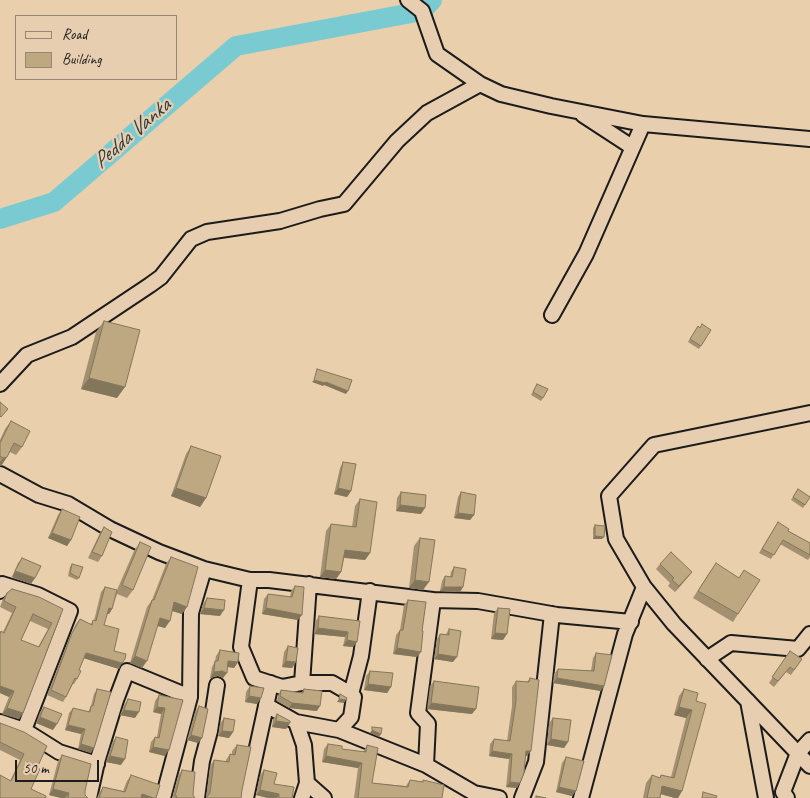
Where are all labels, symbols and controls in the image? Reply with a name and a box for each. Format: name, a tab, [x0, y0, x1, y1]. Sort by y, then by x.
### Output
legend	[15, 15, 178, 80]
text: Road	[62, 25, 87, 44]
text: Building	[62, 50, 101, 69]
water label: Pedda Vanka	[88, 93, 176, 175]
scale bar	[18, 750, 101, 782]
text: 50 m	[23, 759, 49, 778]

